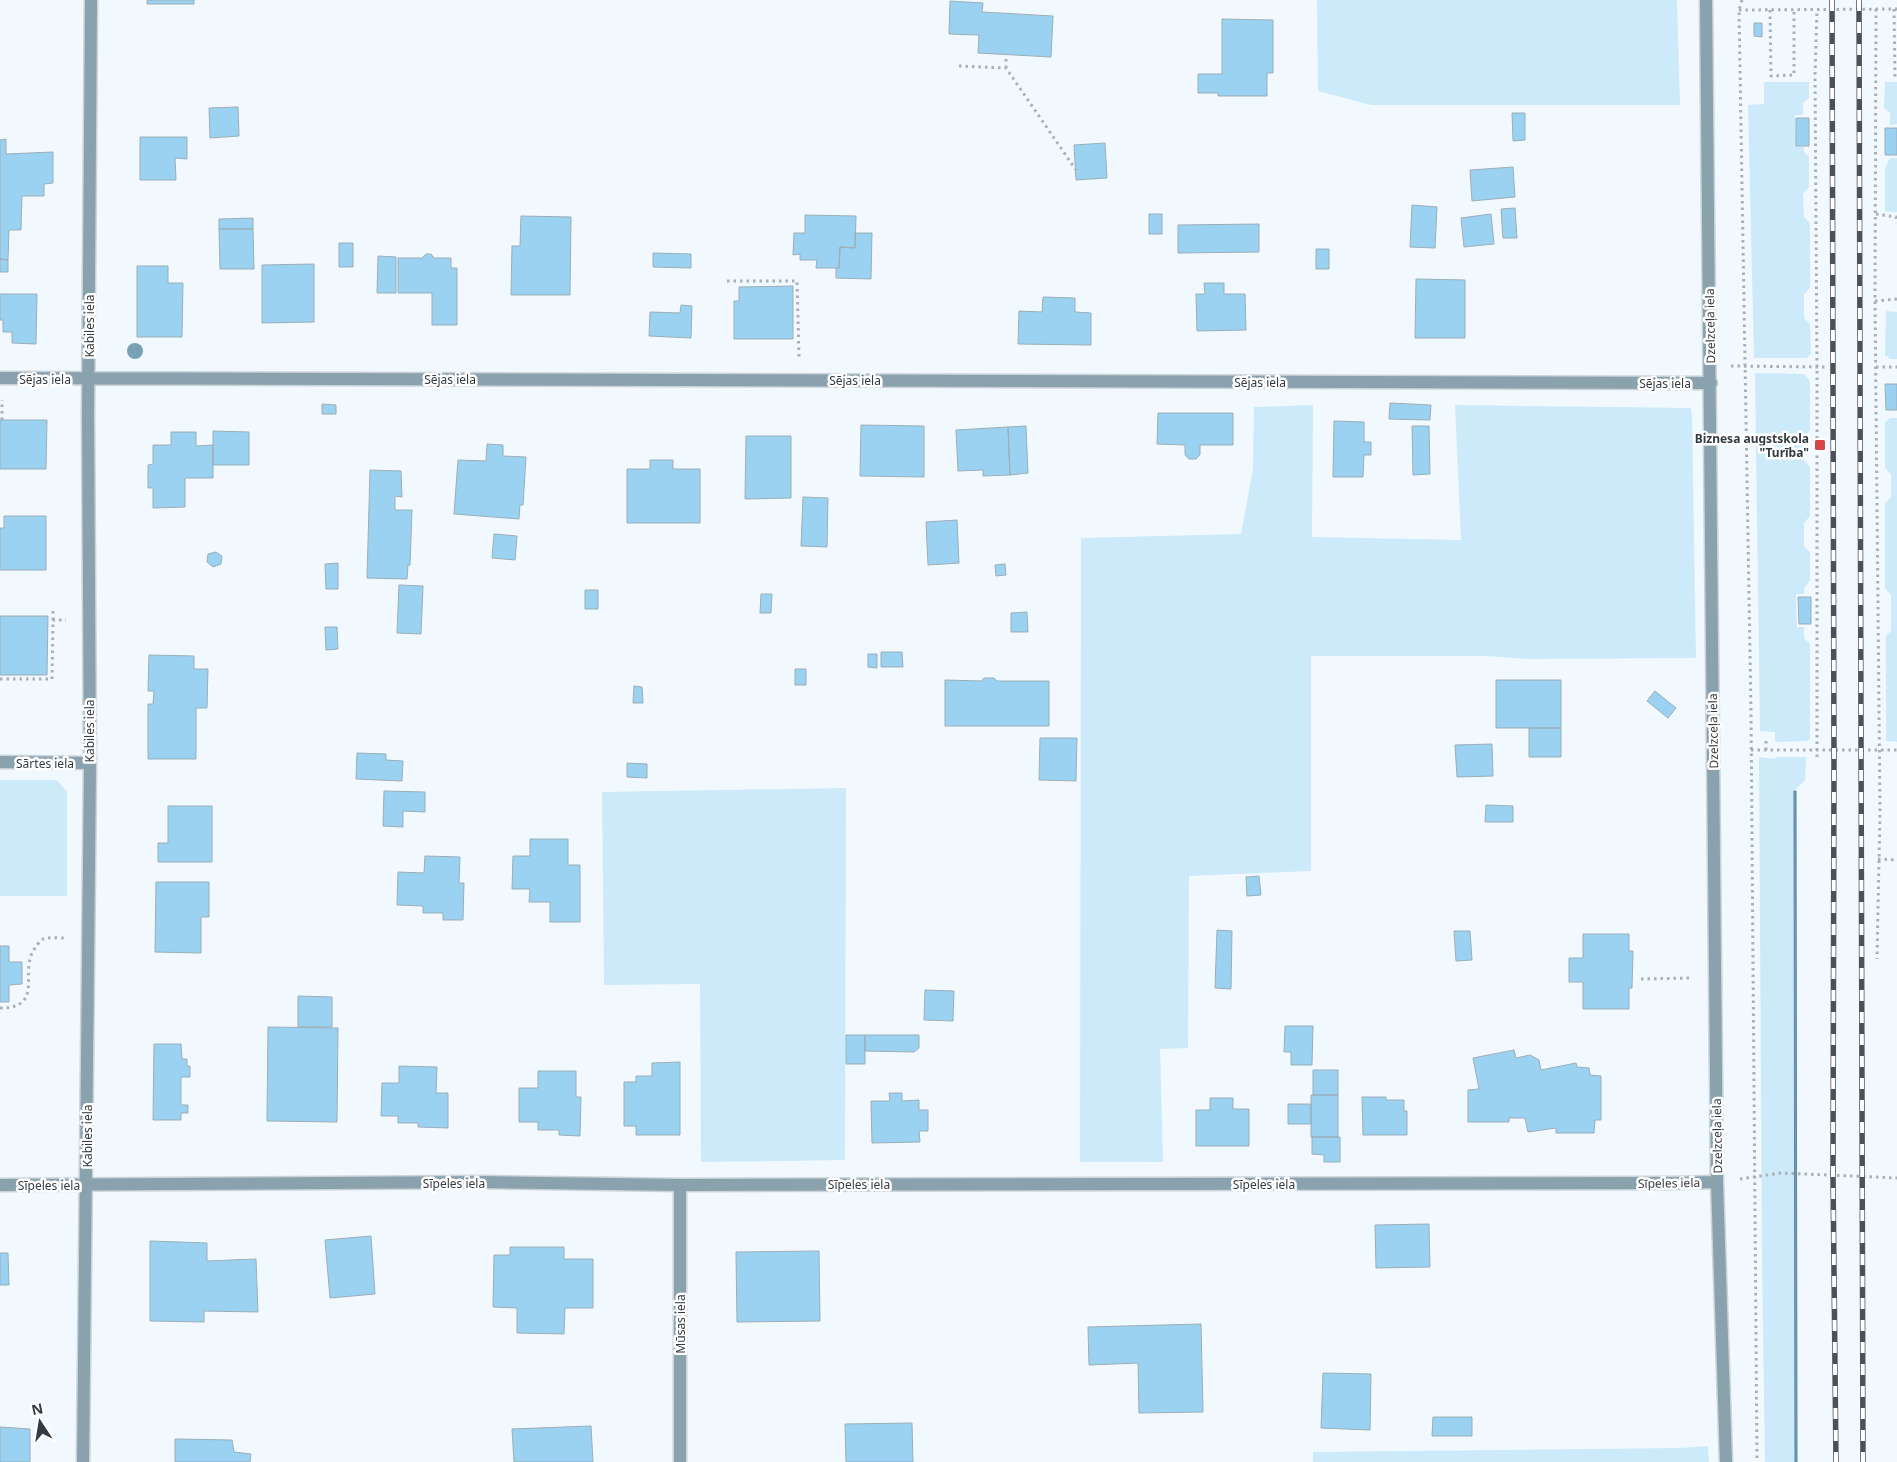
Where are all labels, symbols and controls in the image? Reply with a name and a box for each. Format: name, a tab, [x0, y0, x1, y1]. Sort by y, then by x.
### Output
street label: Dzelzceļa iela	[1701, 288, 1719, 364]
street label: Kabiles iela	[81, 294, 98, 358]
street label: Sējas iela	[19, 371, 71, 388]
street label: Sējas iela	[424, 371, 476, 388]
street label: Sējas iela	[829, 372, 881, 389]
street label: Sējas iela	[1234, 374, 1286, 391]
street label: Sējas iela	[1639, 375, 1691, 392]
place label: Biznesa augstskola "Turība"	[1695, 430, 1809, 461]
marker: Biznesa augstskola "Turība"	[1813, 438, 1827, 452]
street label: Dzelzceļa iela	[1704, 693, 1722, 769]
street label: Kabiles iela	[81, 699, 98, 763]
street label: Sārtes iela	[16, 755, 74, 772]
street label: Dzelzceļa iela	[1708, 1098, 1726, 1174]
street label: Kabiles iela	[79, 1104, 96, 1168]
street label: Sīpeles iela	[1638, 1174, 1700, 1192]
street label: Sīpeles iela	[423, 1175, 485, 1192]
street label: Sīpeles iela	[828, 1176, 890, 1193]
street label: Sīpeles iela	[1233, 1176, 1295, 1193]
street label: Sīpeles iela	[18, 1177, 80, 1194]
street label: Mūsas iela	[672, 1294, 689, 1354]
north arrow	[15, 1397, 65, 1447]
text: N	[30, 1398, 45, 1419]

